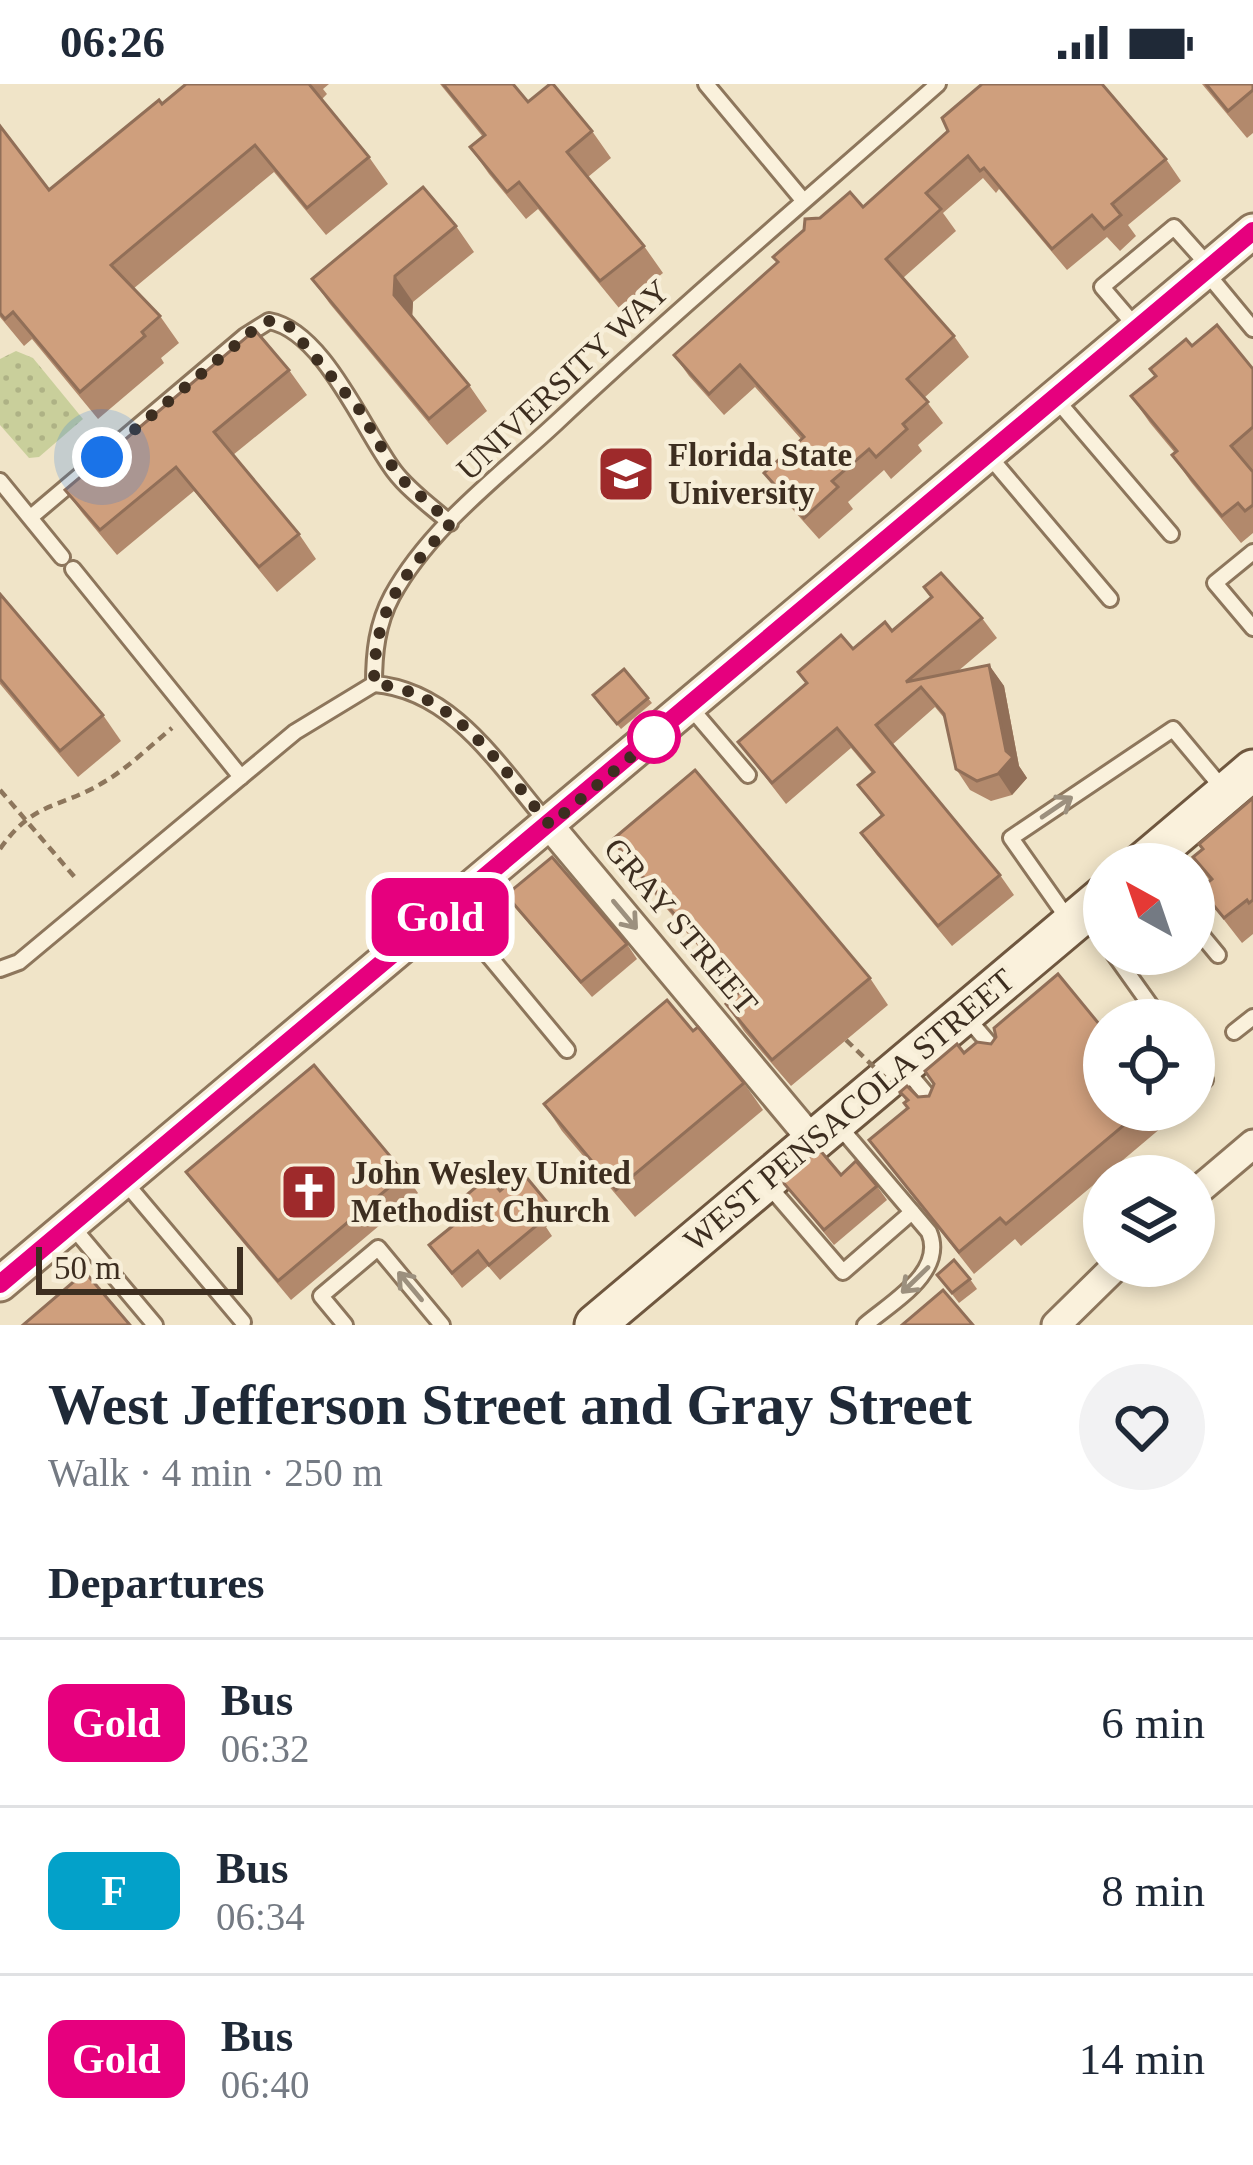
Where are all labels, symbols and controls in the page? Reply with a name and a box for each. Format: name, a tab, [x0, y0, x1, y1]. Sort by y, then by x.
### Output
text: 06:26	[60, 17, 165, 67]
street label: UNIVERSITY WAY	[450, 273, 676, 487]
your location	[72, 427, 132, 487]
place label: Florida State University	[668, 437, 852, 511]
school or university icon: Florida State University	[595, 443, 657, 505]
unlabelled marker	[629, 712, 679, 762]
one-way arrow	[1039, 795, 1073, 820]
street label: GRAY STREET	[597, 831, 765, 1021]
north arrow	[1083, 843, 1215, 975]
map controls	[1083, 843, 1215, 1287]
line badge: Gold	[356, 878, 524, 956]
text: Gold	[396, 894, 484, 940]
one-way arrow	[610, 899, 638, 930]
street label: WEST PENSACOLA STREET	[677, 961, 1021, 1259]
button: locate	[1083, 999, 1215, 1131]
place label: John Wesley United Methodist Church	[351, 1155, 631, 1229]
button: layers	[1083, 1155, 1215, 1287]
church icon: John Wesley United Methodist Church	[278, 1161, 340, 1223]
scale bar	[36, 1241, 243, 1294]
text: 50 m	[54, 1250, 121, 1286]
one-way arrow	[901, 1266, 930, 1294]
one-way arrow	[397, 1271, 423, 1303]
button: heart	[1079, 1364, 1205, 1490]
text: West Jefferson Street and Gray Street	[48, 1373, 972, 1436]
text: Walk · 4 min · 250 m	[48, 1451, 383, 1494]
text: Departures	[48, 1558, 265, 1608]
text: Bus	[221, 1675, 293, 1725]
text: 6 min	[1101, 1698, 1205, 1748]
text: Gold	[72, 1700, 161, 1746]
text: 06:32	[221, 1727, 310, 1770]
text: Bus	[216, 1843, 289, 1893]
text: 8 min	[1101, 1866, 1205, 1916]
text: F	[101, 1868, 127, 1914]
text: 06:34	[216, 1895, 305, 1938]
text: Bus	[221, 2011, 293, 2061]
text: 14 min	[1079, 2034, 1205, 2084]
text: Gold	[72, 2036, 161, 2082]
text: 06:40	[221, 2063, 310, 2106]

